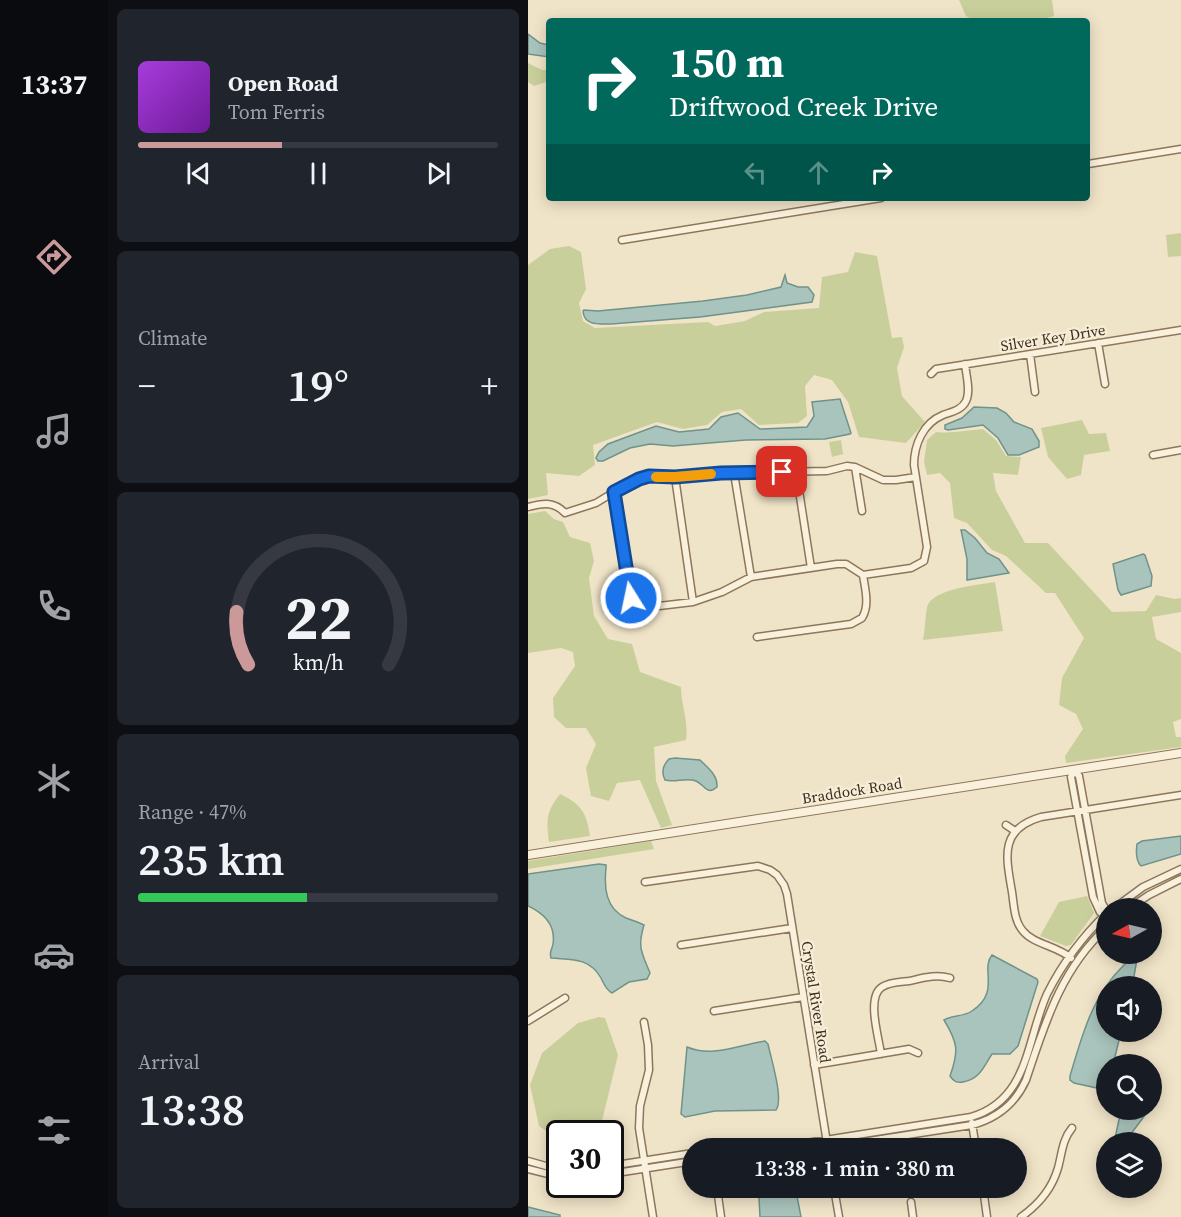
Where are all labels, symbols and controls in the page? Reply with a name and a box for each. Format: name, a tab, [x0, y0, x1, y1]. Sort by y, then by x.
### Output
text: 150 m	[669, 33, 784, 91]
icon: right	[570, 42, 648, 120]
text: 13:37	[21, 66, 87, 103]
text: Open Road	[228, 68, 338, 98]
text: Driftwood Creek Drive	[669, 88, 938, 125]
text: Tom Ferris	[228, 98, 325, 126]
icon: left	[739, 156, 772, 189]
icon: ahead	[802, 156, 835, 189]
icon: right	[865, 156, 898, 189]
icon: previous	[182, 157, 215, 190]
icon: pause	[302, 157, 335, 190]
icon: next	[422, 157, 455, 190]
icon: directions	[33, 236, 75, 278]
street label: Silver Key Drive	[999, 319, 1107, 356]
text: Climate	[138, 324, 207, 352]
text: 19°	[287, 354, 349, 416]
text: −	[138, 363, 156, 408]
text: +	[481, 363, 498, 408]
icon: music	[33, 410, 75, 452]
pin	[756, 446, 807, 497]
icon: arrive	[765, 455, 798, 488]
position arrow	[599, 566, 663, 630]
text: 22	[284, 575, 352, 661]
icon: phone	[33, 585, 75, 627]
text: km/h	[292, 649, 344, 678]
icon: climate	[33, 760, 75, 802]
street label: Braddock Road	[800, 772, 904, 809]
text: Range · 47%	[138, 798, 247, 826]
text: 235 km	[138, 828, 285, 890]
north arrow	[1096, 898, 1162, 964]
map controls	[1096, 898, 1162, 1198]
icon: car	[33, 934, 75, 976]
street label: Crystal River Road	[796, 939, 837, 1065]
button: sound	[1096, 976, 1162, 1042]
text: Arrival	[138, 1048, 200, 1076]
button: search	[1096, 1054, 1162, 1120]
text: 13:38	[138, 1078, 245, 1140]
icon: filters	[33, 1109, 75, 1151]
speed limit sign: 30	[546, 1120, 624, 1198]
button: layers	[1096, 1132, 1162, 1198]
text: 13:38 · 1 min · 380 m	[754, 1153, 955, 1183]

